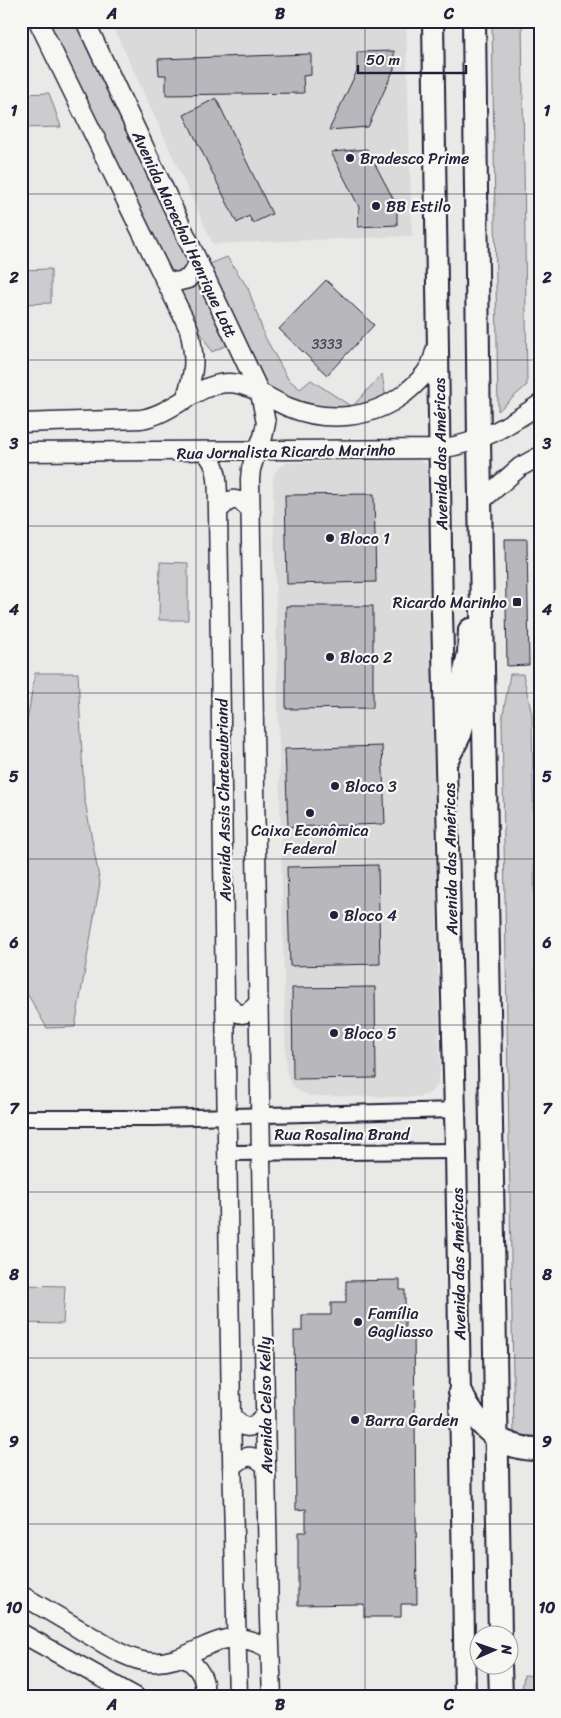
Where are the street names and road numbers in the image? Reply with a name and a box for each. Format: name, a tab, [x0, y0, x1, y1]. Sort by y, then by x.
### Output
street label: Avenida Marechal Henrique Lott	[123, 125, 245, 343]
street label: Avenida das Américas	[425, 377, 456, 531]
street label: Rua Jornalista Ricardo Marinho	[176, 435, 396, 468]
street label: Avenida Assis Chateaubriand	[207, 697, 240, 902]
street label: Avenida das Américas	[435, 782, 466, 936]
street label: Rua Rosalina Brand	[274, 1120, 411, 1149]
street label: Avenida das Américas	[443, 1187, 474, 1341]
street label: Avenida Celso Kelly	[250, 1336, 281, 1475]

